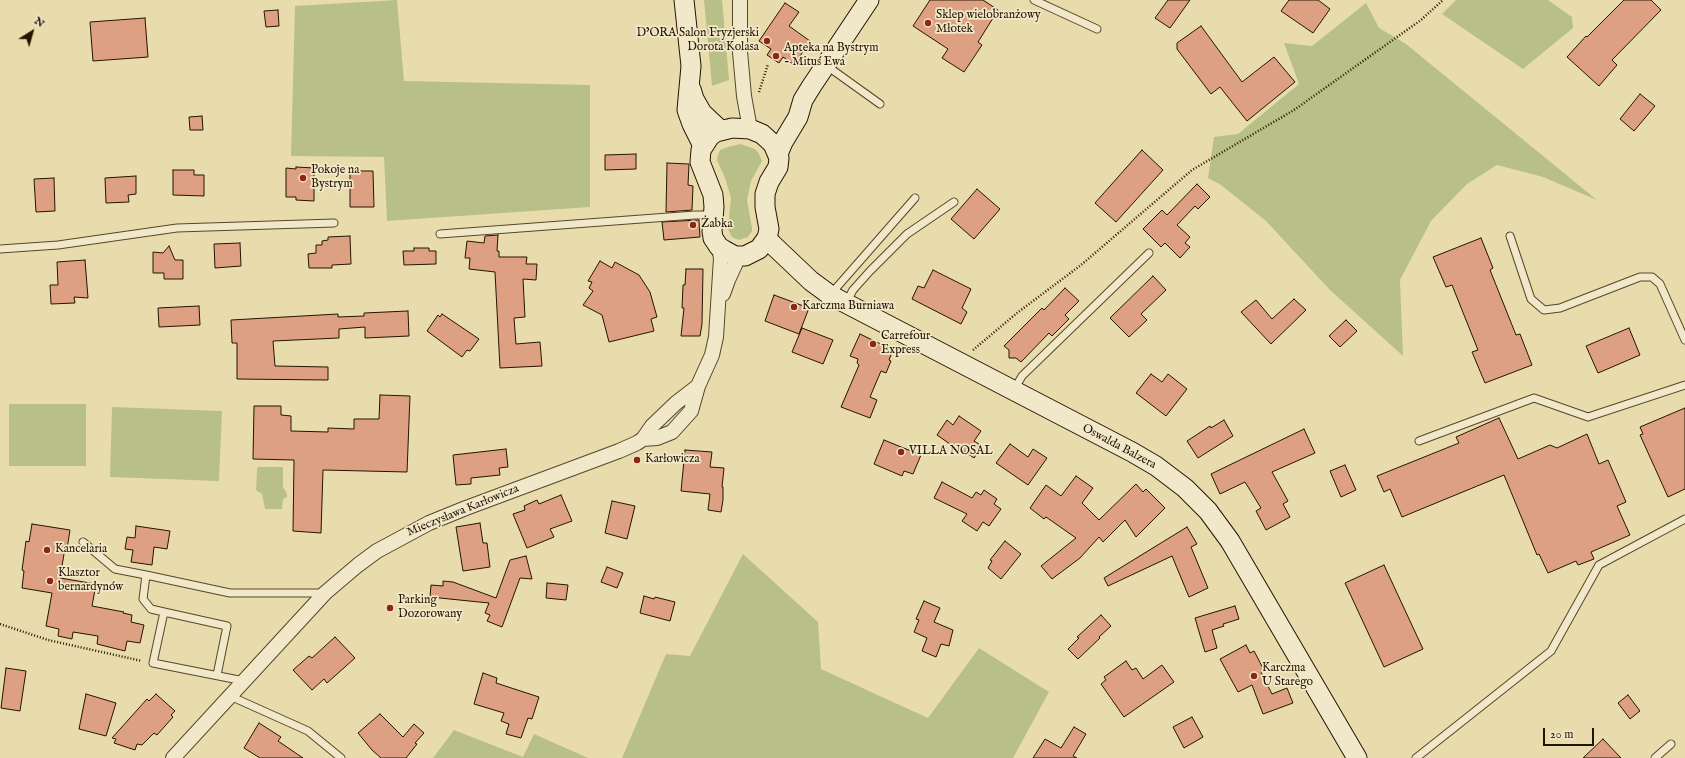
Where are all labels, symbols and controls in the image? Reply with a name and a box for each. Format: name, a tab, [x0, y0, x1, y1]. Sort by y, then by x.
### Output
place label: Sklep wielobranżowy Młotek	[936, 9, 1041, 37]
north arrow	[12, 12, 52, 52]
text: N	[31, 14, 47, 31]
marker: Sklep wielobranżowy Młotek	[923, 18, 933, 28]
place label: D’ORA Salon Fryzjerski Dorota Kolasa	[636, 27, 759, 55]
marker: D’ORA Salon Fryzjerski Dorota Kolasa	[762, 36, 772, 46]
place label: Apteka na Bystrym - Mituś Ewa	[784, 42, 878, 70]
marker: Apteka na Bystrym - Mituś Ewa	[771, 51, 781, 61]
place label: Pokoje na Bystrym	[311, 164, 359, 192]
marker: Pokoje na Bystrym	[298, 173, 308, 183]
place label: Żabka	[701, 218, 733, 232]
marker: Żabka	[688, 220, 698, 230]
place label: Karczma Burniawa	[802, 300, 894, 314]
marker: Karczma Burniawa	[789, 302, 799, 312]
place label: Carrefour Express	[881, 330, 930, 358]
marker: Carrefour Express	[868, 339, 878, 349]
street label: Oswalda Balzera	[1080, 421, 1158, 473]
place label: VILLA NOSAL	[909, 445, 993, 459]
marker: VILLA NOSAL	[896, 447, 906, 457]
place label: Karłowicza	[645, 453, 700, 467]
marker: Karłowicza	[632, 455, 642, 465]
street label: Mieczysława Karłowicza	[405, 482, 521, 540]
place label: Kancelaria	[55, 543, 107, 557]
marker: Kancelaria	[42, 545, 52, 555]
place label: Klasztor bernardynów	[58, 567, 123, 595]
marker: Klasztor bernardynów	[45, 576, 55, 586]
place label: Parking Dozorowany	[398, 594, 462, 622]
marker: Parking Dozorowany	[385, 603, 395, 613]
place label: Karczma U Starego	[1262, 662, 1313, 690]
marker: Karczma U Starego	[1249, 671, 1259, 681]
scale bar	[1545, 720, 1596, 746]
text: 20 m	[1550, 727, 1573, 742]

